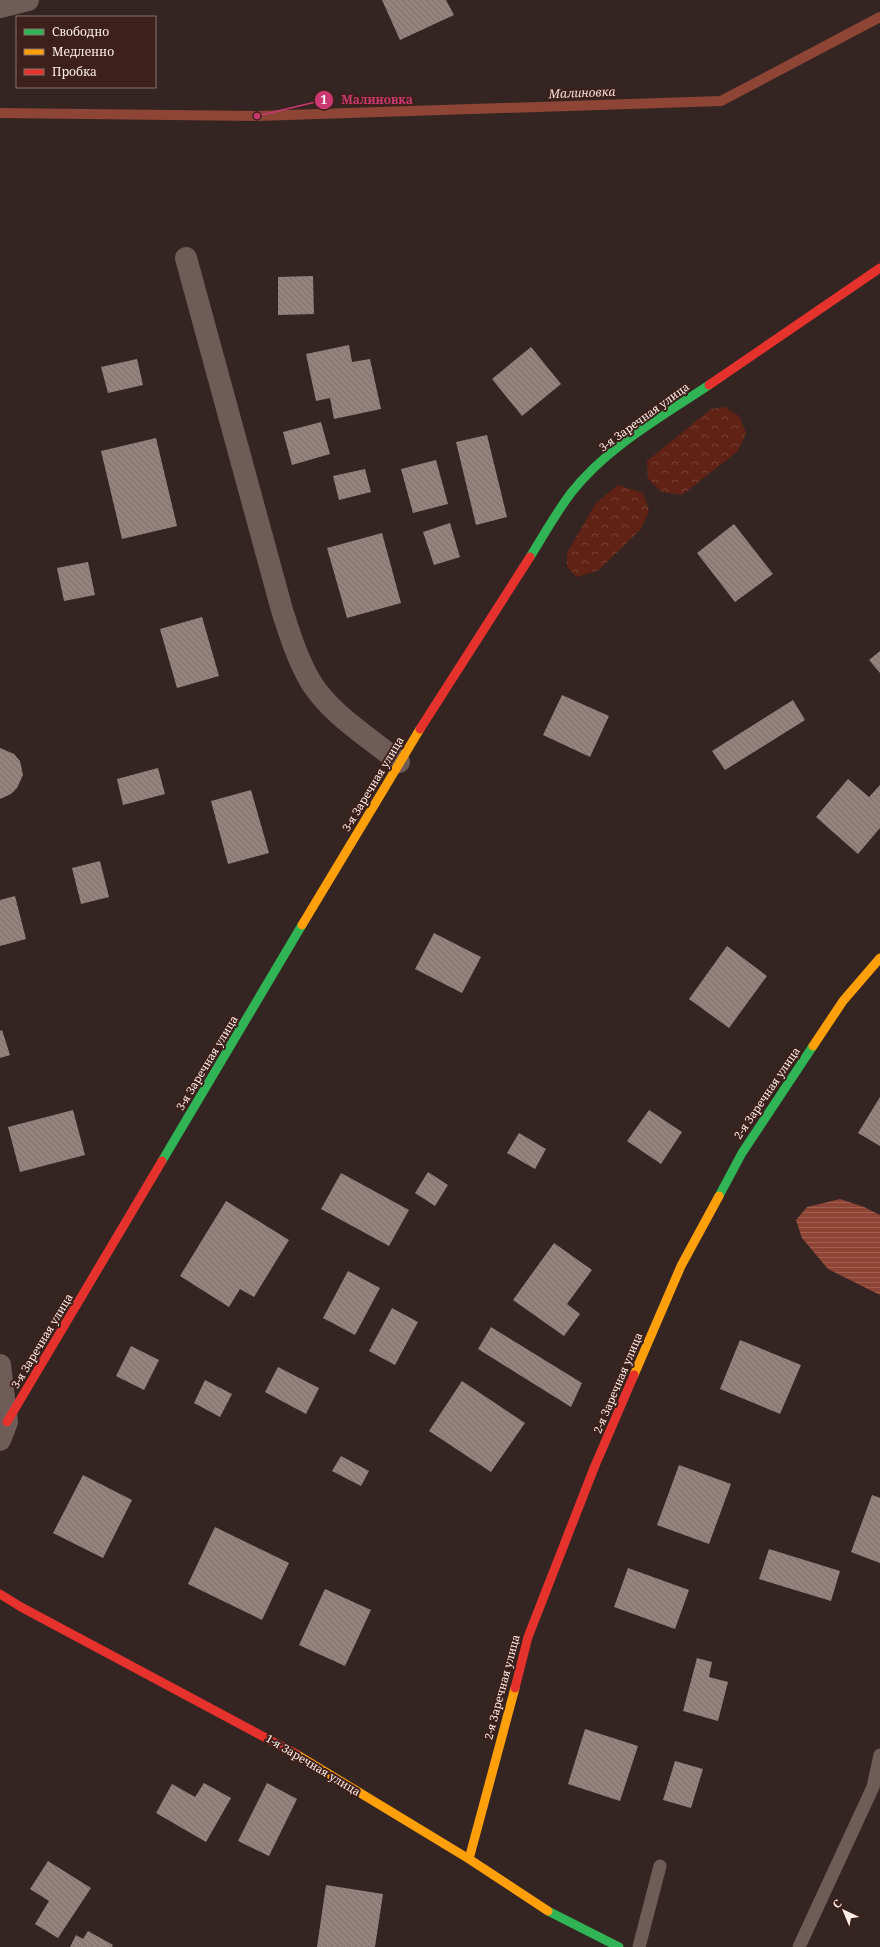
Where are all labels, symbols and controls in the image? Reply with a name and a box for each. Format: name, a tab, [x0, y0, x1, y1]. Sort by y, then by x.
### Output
legend	[16, 16, 156, 88]
text: Свободно	[52, 23, 109, 40]
text: Медленно	[52, 43, 114, 60]
text: Пробка	[52, 63, 97, 80]
water label: Малиновка	[547, 83, 616, 102]
callout: Малиновка	[314, 88, 421, 112]
text: 1	[321, 91, 328, 108]
text: Малиновка	[341, 91, 413, 108]
street label: 3-я Заречная улица	[596, 379, 692, 454]
street label: 3-я Заречная улица	[338, 734, 407, 834]
street label: 3-я Заречная улица	[172, 1013, 241, 1113]
street label: 2-я Заречная улица	[730, 1044, 803, 1142]
street label: 3-я Заречная улица	[7, 1291, 76, 1391]
street label: 2-я Заречная улица	[590, 1330, 646, 1435]
street label: 2-я Заречная улица	[480, 1633, 523, 1741]
street label: 1-я Заречная улица	[263, 1730, 363, 1799]
north arrow	[824, 1891, 864, 1931]
text: С	[829, 1896, 845, 1911]

